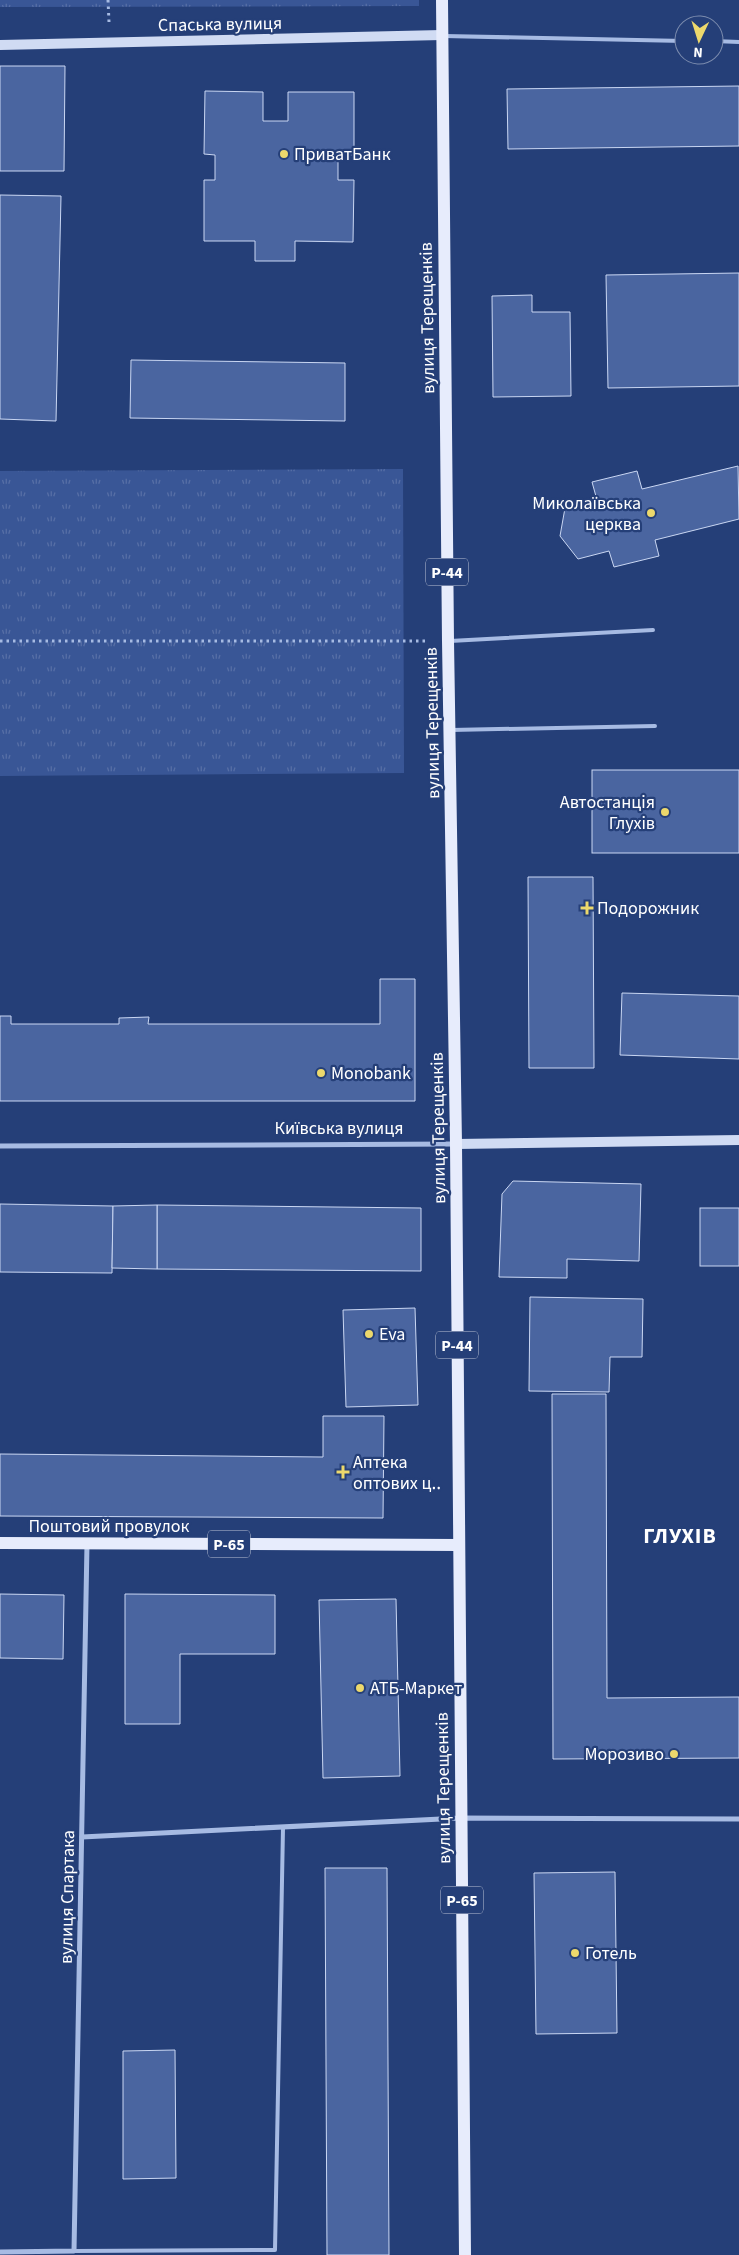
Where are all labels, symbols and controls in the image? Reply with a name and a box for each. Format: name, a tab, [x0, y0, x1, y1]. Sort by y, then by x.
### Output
street label: Спаська вулиця	[158, 11, 282, 38]
north arrow	[674, 15, 724, 65]
text: N	[693, 42, 704, 62]
place label: ПриватБанк	[294, 142, 391, 167]
marker: ПриватБанк	[278, 148, 290, 160]
street label: вулиця Терещенків	[414, 242, 441, 394]
place label: Миколаївська церква	[532, 491, 641, 537]
marker: Миколаївська церква	[645, 507, 657, 519]
road number: Р-44	[426, 558, 468, 586]
street label: вулиця Терещенків	[419, 647, 446, 799]
place label: Автостанція Глухів	[560, 790, 655, 836]
marker: Автостанція Глухів	[659, 806, 671, 818]
place label: Подорожник	[597, 896, 699, 921]
marker: Подорожник	[581, 902, 593, 914]
street label: вулиця Терещенків	[425, 1052, 452, 1204]
place label: Monobank	[331, 1061, 411, 1086]
marker: Monobank	[315, 1067, 327, 1079]
street label: Київська вулиця	[274, 1116, 404, 1141]
place label: Eva	[379, 1322, 405, 1347]
marker: Eva	[363, 1328, 375, 1340]
road number: Р-44	[436, 1332, 478, 1358]
place label: Аптека оптових ц‥	[353, 1450, 441, 1496]
marker: Аптека оптових ц‥	[337, 1466, 349, 1478]
street label: Поштовий провулок	[29, 1514, 190, 1539]
district label: ГЛУХІВ	[643, 1520, 717, 1552]
road number: Р-65	[208, 1530, 250, 1558]
place label: АТБ-Маркет	[370, 1676, 462, 1701]
marker: АТБ-Маркет	[354, 1682, 366, 1694]
street label: вулиця Терещенків	[430, 1712, 457, 1864]
place label: Морозиво	[584, 1742, 664, 1767]
marker: Морозиво	[668, 1748, 680, 1760]
street label: вулиця Спартака	[54, 1830, 81, 1964]
road number: Р-65	[441, 1886, 483, 1914]
place label: Готель	[585, 1941, 637, 1966]
marker: Готель	[569, 1947, 581, 1959]

